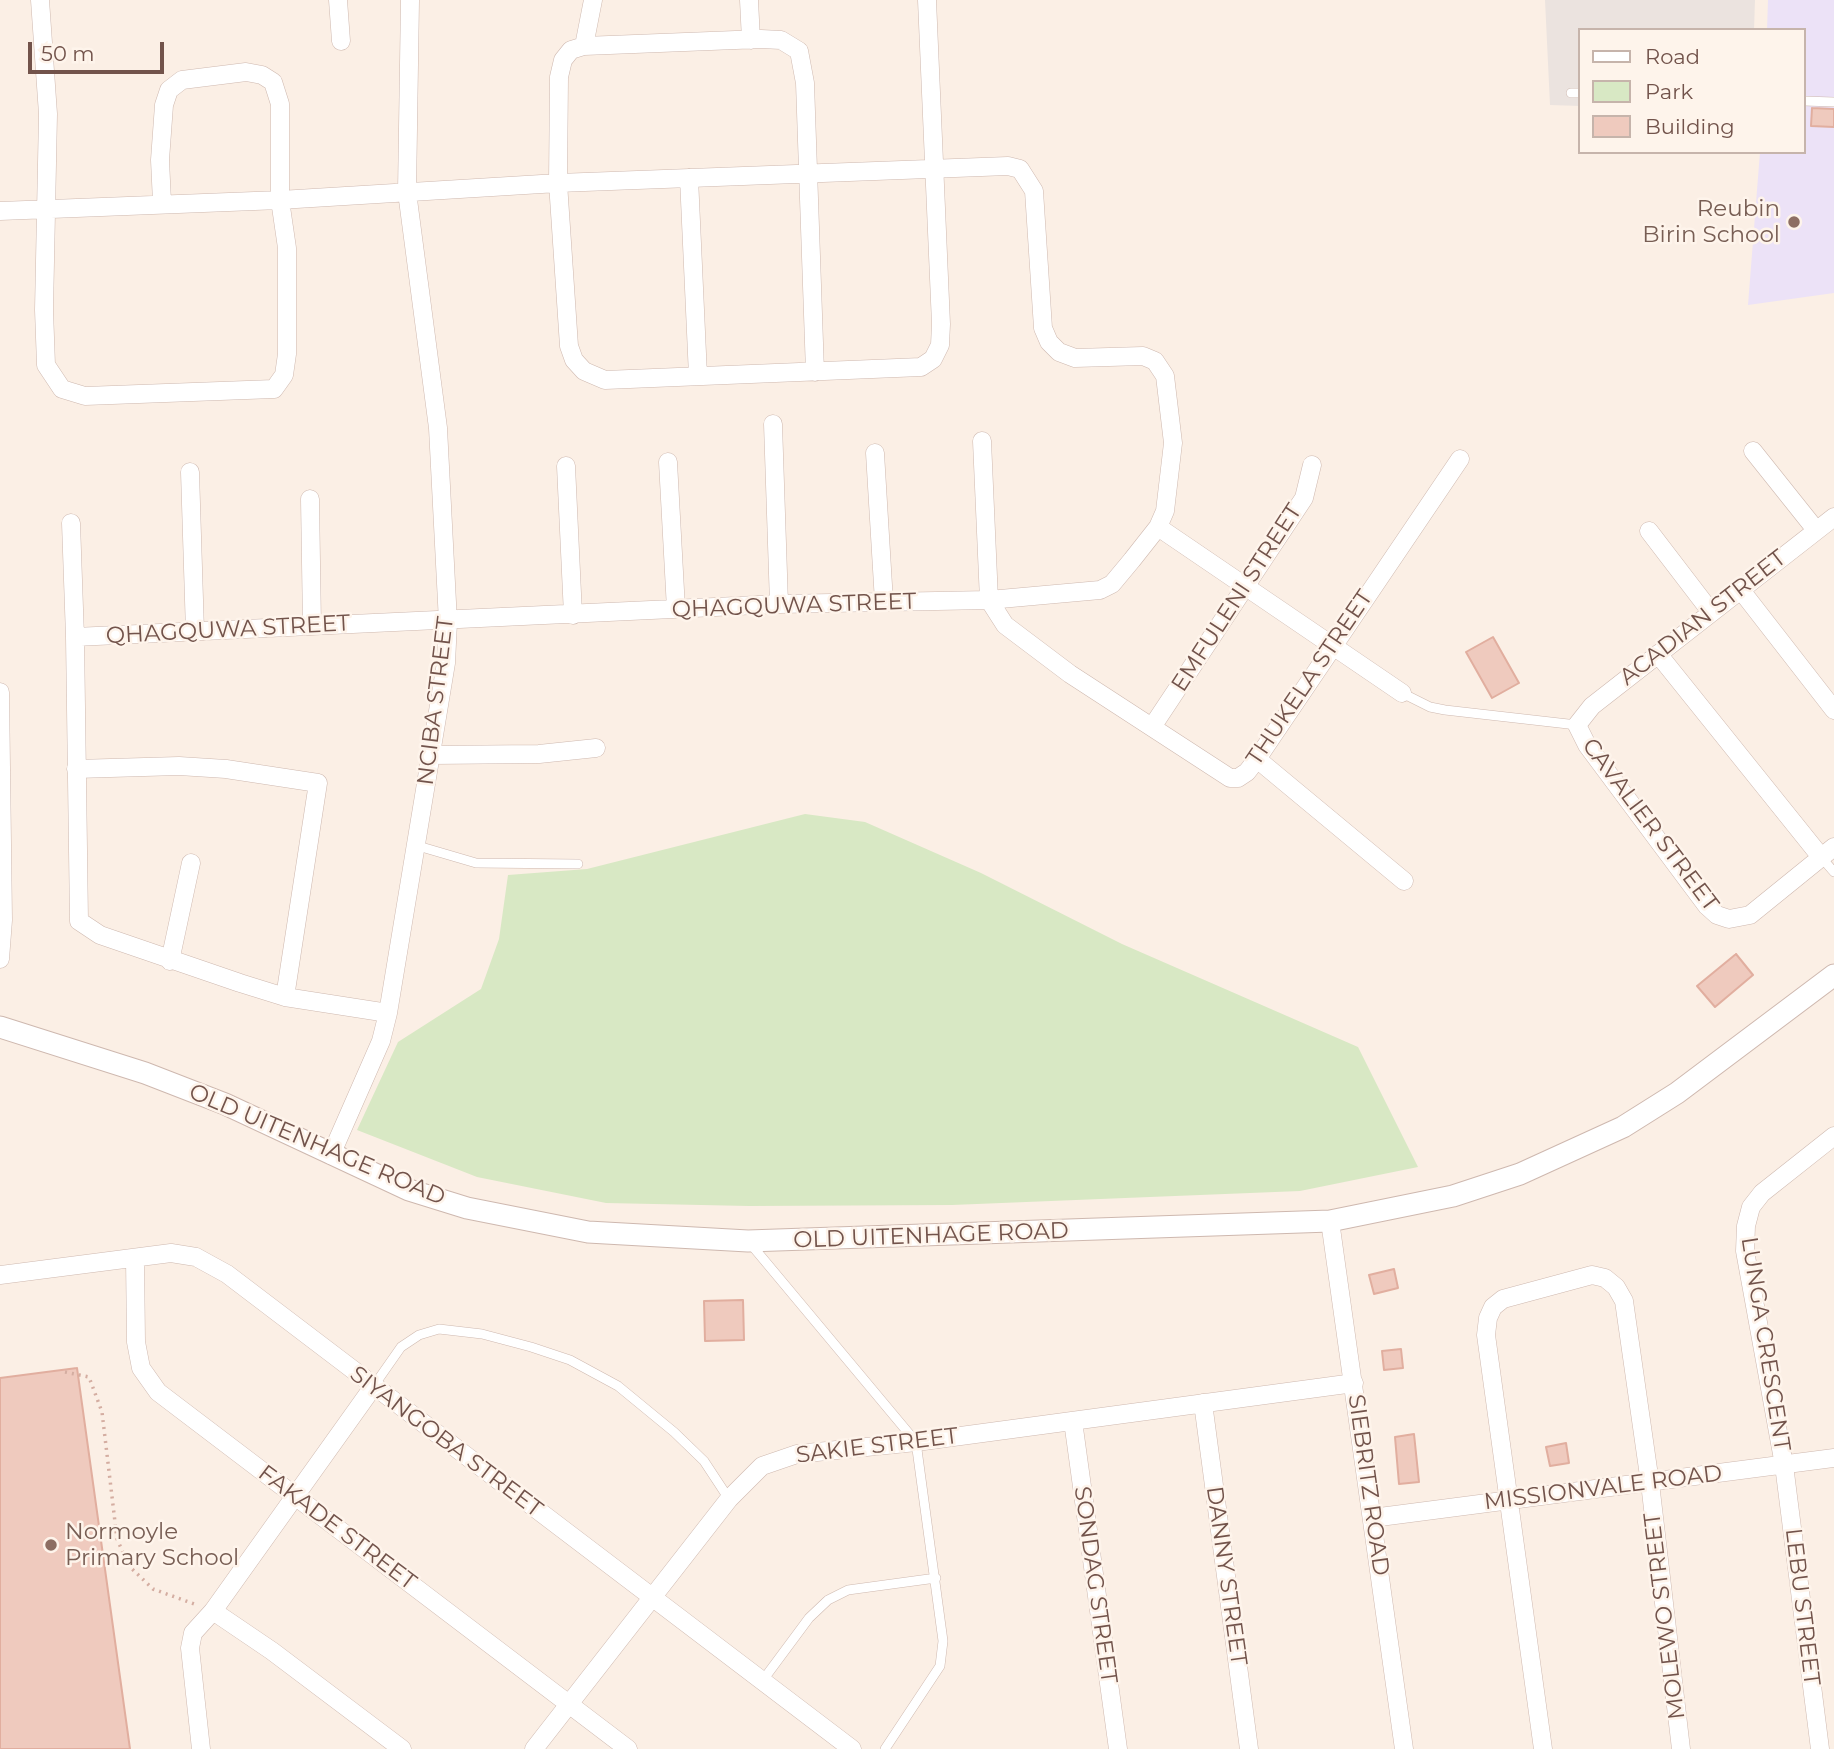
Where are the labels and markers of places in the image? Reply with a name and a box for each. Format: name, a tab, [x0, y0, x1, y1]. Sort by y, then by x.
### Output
place label: Reubin Birin School	[1642, 195, 1780, 249]
marker: Reubin Birin School	[1786, 214, 1802, 230]
place label: Normoyle Primary School	[65, 1518, 239, 1572]
marker: Normoyle Primary School	[43, 1537, 59, 1553]

